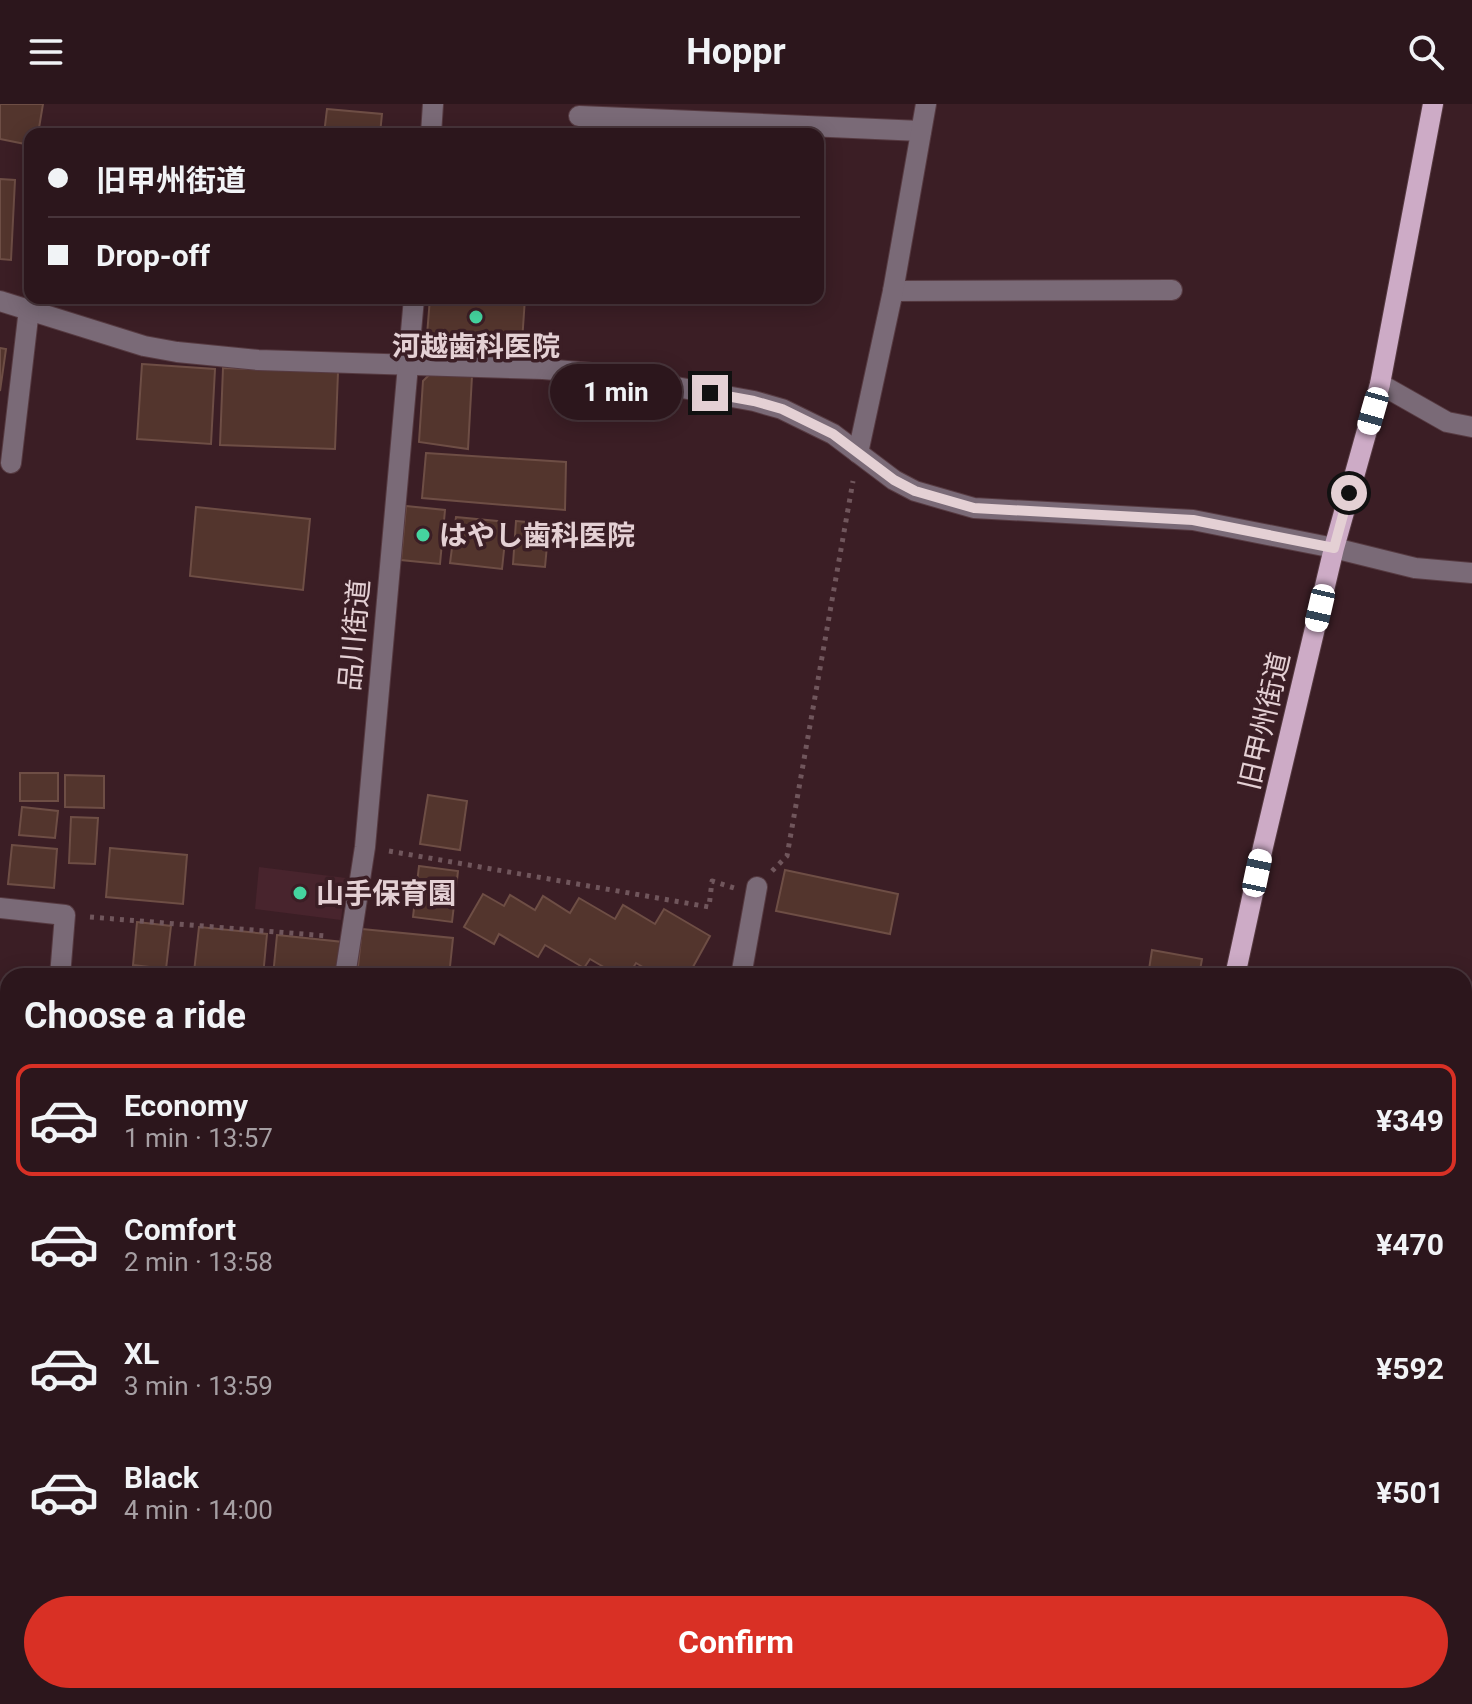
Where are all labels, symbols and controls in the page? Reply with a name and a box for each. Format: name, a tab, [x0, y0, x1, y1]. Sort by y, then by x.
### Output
icon: menu	[24, 30, 68, 74]
icon: search	[1404, 30, 1448, 74]
text: Hoppr	[686, 31, 786, 73]
text: 旧甲州街道	[96, 163, 246, 198]
text: Drop-off	[96, 238, 210, 273]
marker: 河越歯科医院	[467, 308, 485, 326]
place label: 河越歯科医院	[392, 330, 560, 363]
callout: 1 min	[550, 365, 682, 421]
route end	[692, 375, 728, 411]
text: 1 min	[583, 377, 649, 407]
car	[1355, 385, 1391, 437]
route start	[1331, 475, 1367, 511]
place label: はやし歯科医院	[439, 519, 635, 552]
marker: はやし歯科医院	[414, 526, 432, 544]
street label: 品川街道	[333, 578, 376, 692]
car	[1303, 582, 1337, 634]
street label: 旧甲州街道	[1233, 649, 1296, 793]
car	[1240, 847, 1274, 899]
place label: 山手保育園	[316, 877, 456, 910]
marker: 山手保育園	[291, 884, 309, 902]
text: Choose a ride	[24, 995, 246, 1037]
icon: car	[28, 1084, 100, 1156]
text: Economy	[124, 1088, 248, 1123]
text: ¥349	[1376, 1103, 1444, 1138]
text: 1 min · 13:57	[124, 1123, 273, 1153]
icon: car	[28, 1208, 100, 1280]
text: Comfort	[124, 1212, 236, 1247]
text: ¥470	[1376, 1227, 1444, 1262]
text: 2 min · 13:58	[124, 1247, 273, 1277]
icon: car	[28, 1332, 100, 1404]
text: XL	[124, 1336, 159, 1371]
text: ¥592	[1376, 1351, 1444, 1386]
text: 3 min · 13:59	[124, 1371, 273, 1401]
icon: car	[28, 1456, 100, 1528]
text: Black	[124, 1460, 199, 1495]
text: ¥501	[1376, 1475, 1444, 1510]
text: 4 min · 14:00	[124, 1495, 273, 1525]
button: Confirm	[24, 1596, 1448, 1688]

